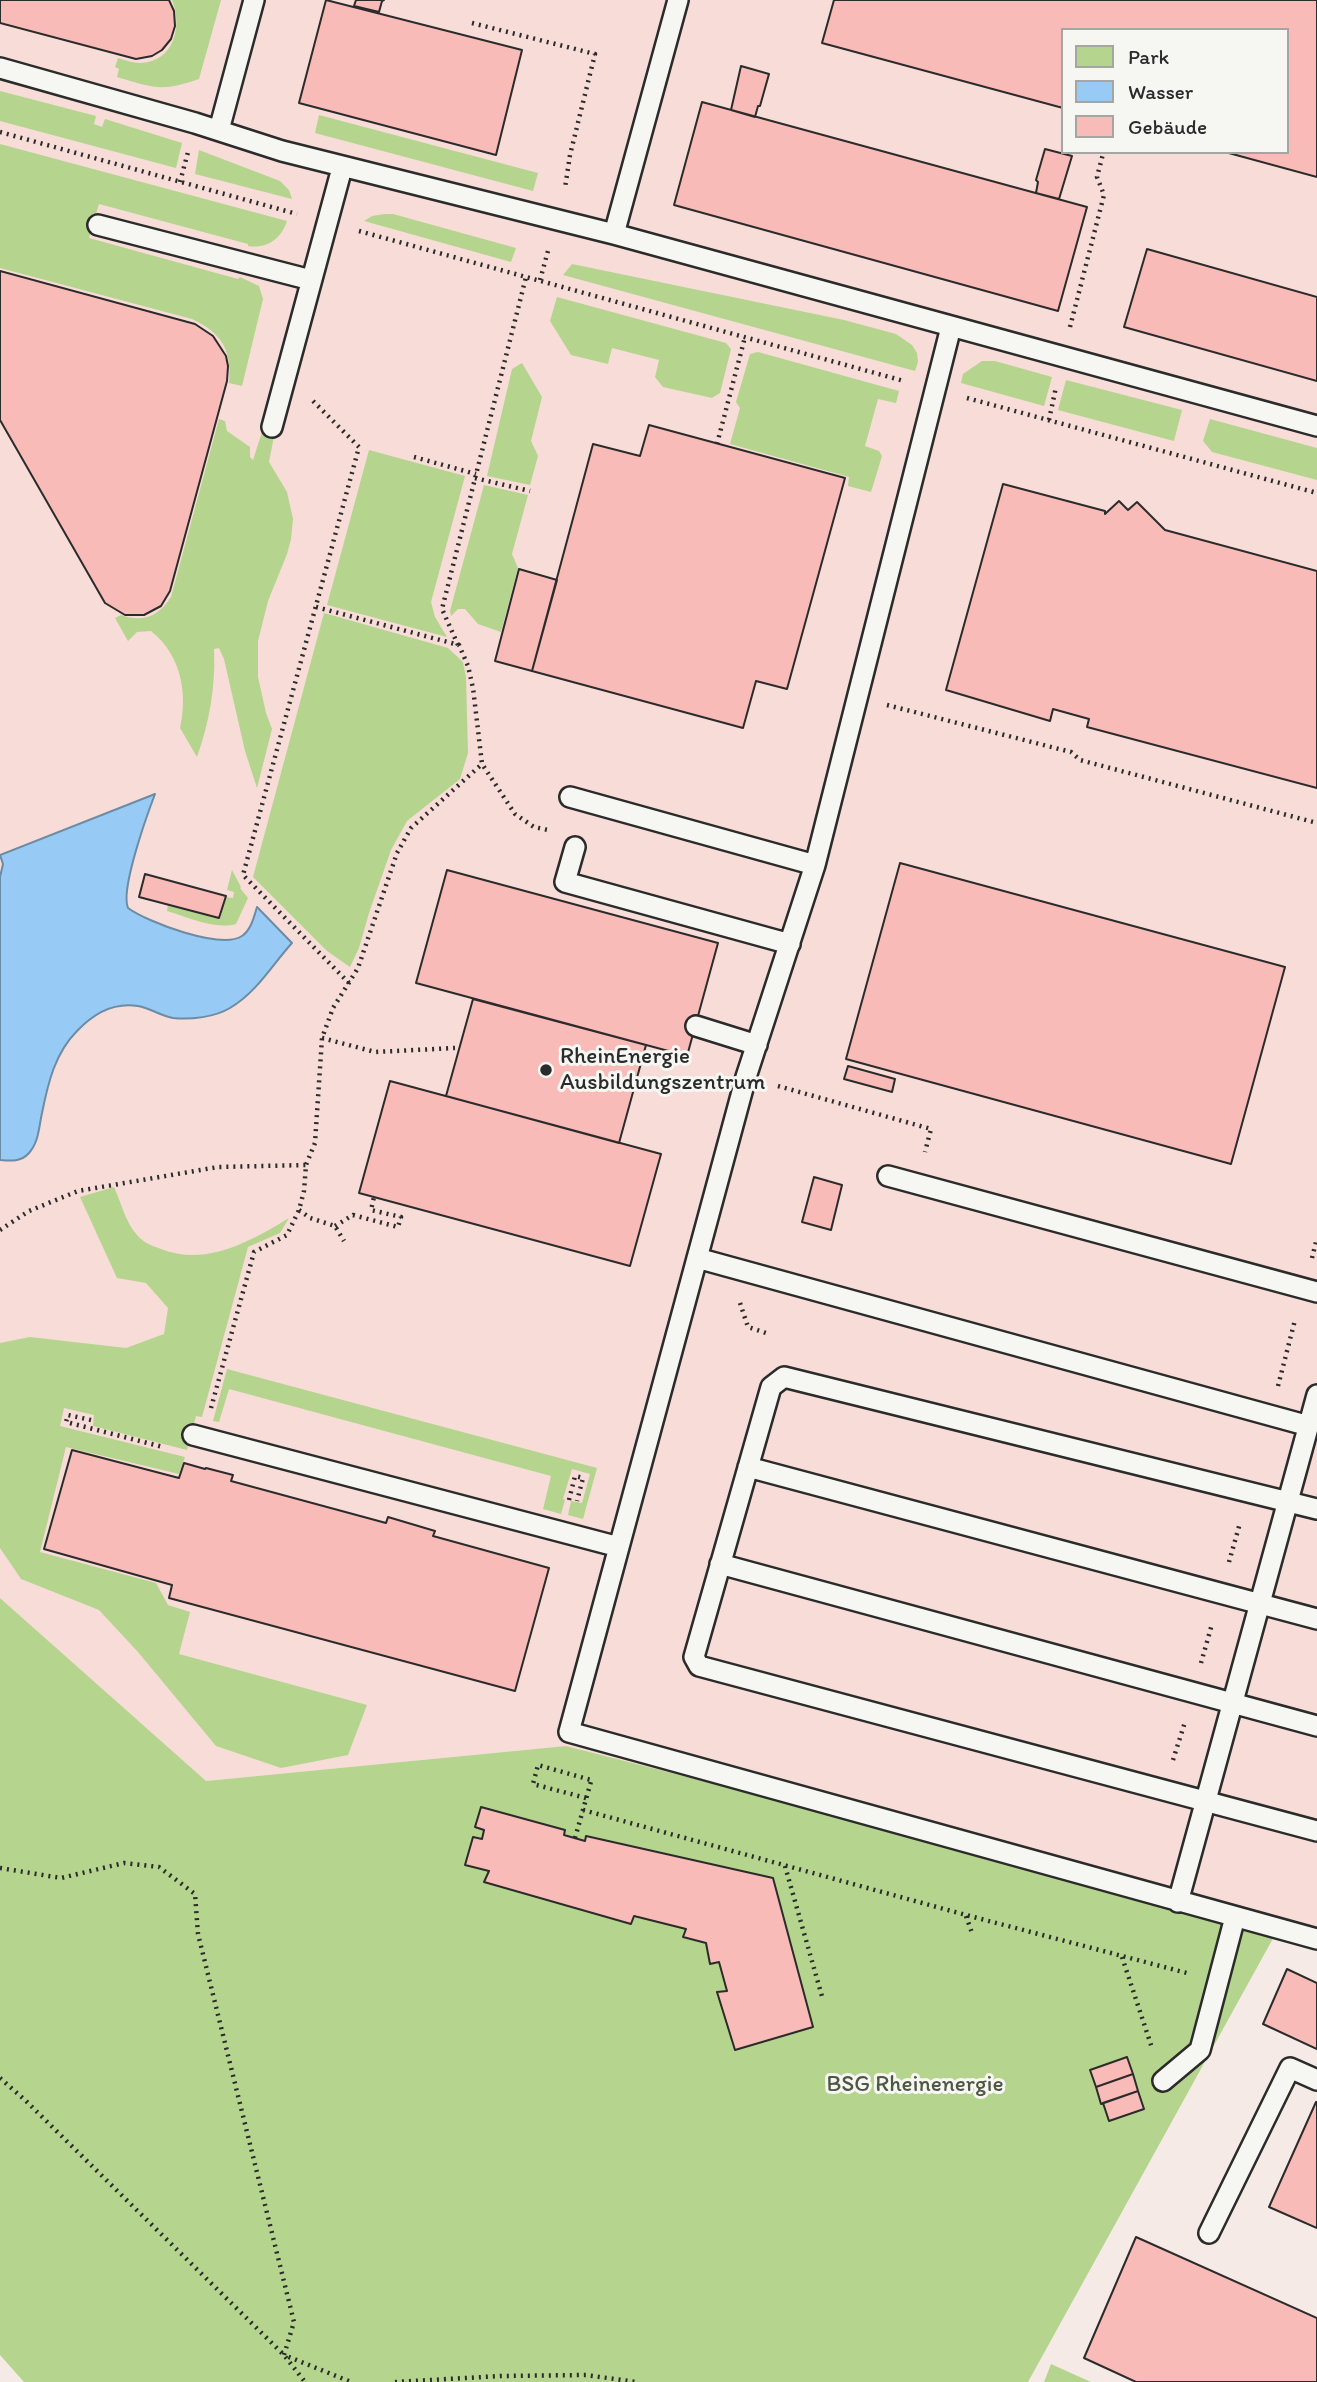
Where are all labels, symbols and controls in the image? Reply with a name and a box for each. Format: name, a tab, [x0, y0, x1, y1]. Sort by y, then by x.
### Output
legend	[1062, 28, 1289, 154]
text: Park	[1128, 44, 1169, 69]
text: Wasser	[1128, 79, 1193, 104]
text: Gebäude	[1128, 114, 1207, 139]
place label: RheinEnergie Ausbildungszentrum	[560, 1043, 765, 1097]
marker: RheinEnergie Ausbildungszentrum	[538, 1062, 554, 1078]
park label: BSG Rheinenergie	[826, 2071, 1004, 2099]

